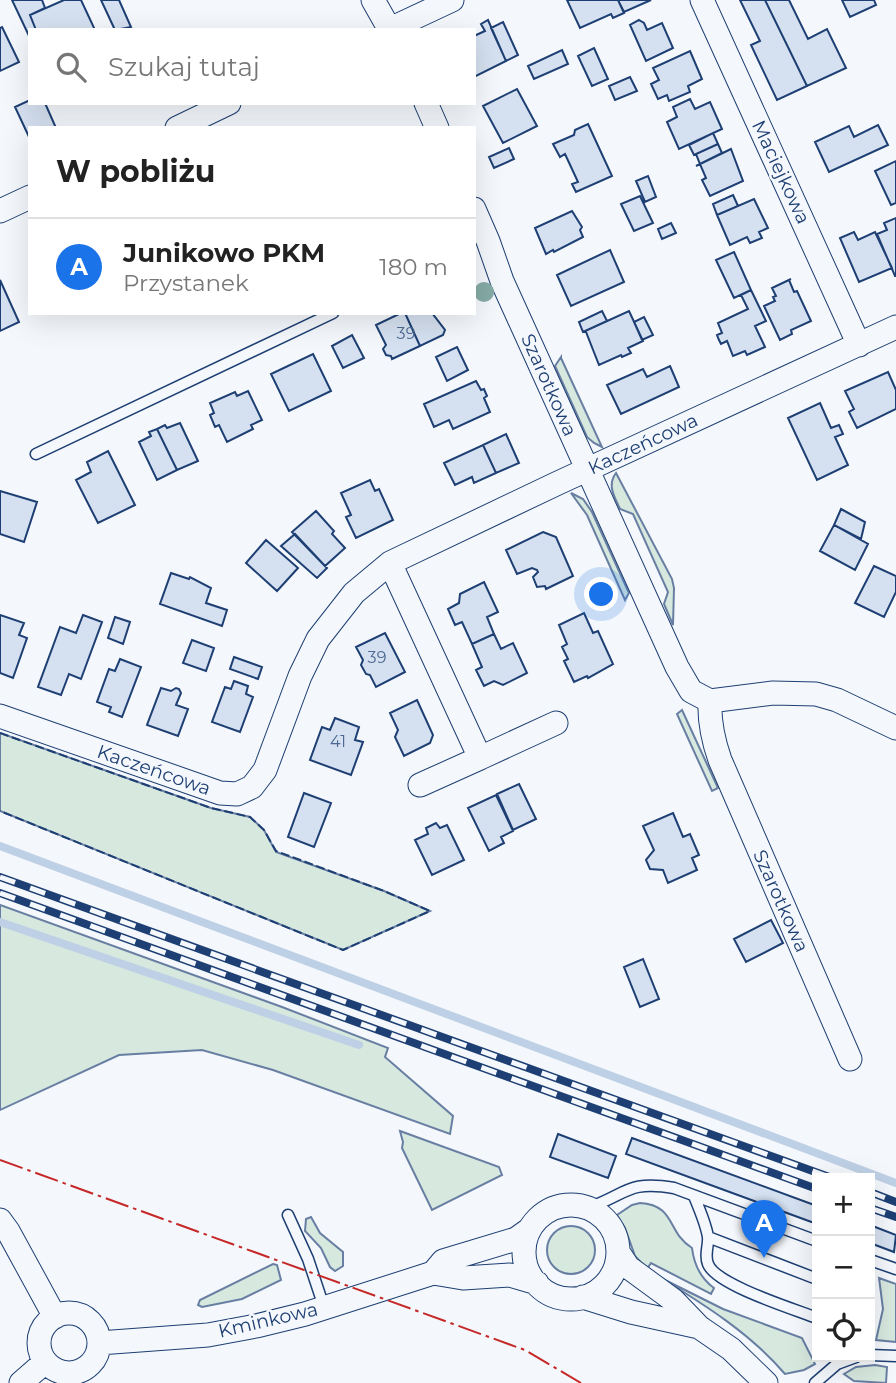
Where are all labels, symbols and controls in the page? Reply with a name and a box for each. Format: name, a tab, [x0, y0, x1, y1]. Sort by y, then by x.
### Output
search box	[28, 28, 476, 105]
icon: search	[52, 48, 90, 86]
text: Szukaj tutaj	[108, 51, 260, 83]
street label: Maciejkowa	[747, 117, 815, 227]
text: W pobliżu	[56, 153, 215, 190]
text: Junikowo PKM	[123, 237, 325, 269]
text: A	[70, 253, 88, 281]
text: 180 m	[379, 253, 448, 281]
text: Przystanek	[123, 269, 249, 297]
house number: 39	[397, 324, 415, 343]
street label: Szarotkowa	[516, 330, 582, 440]
street label: Kaczeńcowa	[584, 409, 702, 479]
your location	[584, 577, 618, 611]
house number: 39	[368, 648, 386, 667]
house number: 41	[330, 732, 346, 751]
street label: Kaczeńcowa	[94, 740, 214, 800]
street label: Szarotkowa	[748, 846, 814, 956]
map controls	[812, 1173, 875, 1362]
button: +	[812, 1173, 875, 1236]
pin: A	[741, 1200, 787, 1258]
button: −	[812, 1236, 875, 1299]
street label: Kminkowa	[216, 1297, 320, 1343]
button: locate	[812, 1299, 875, 1362]

